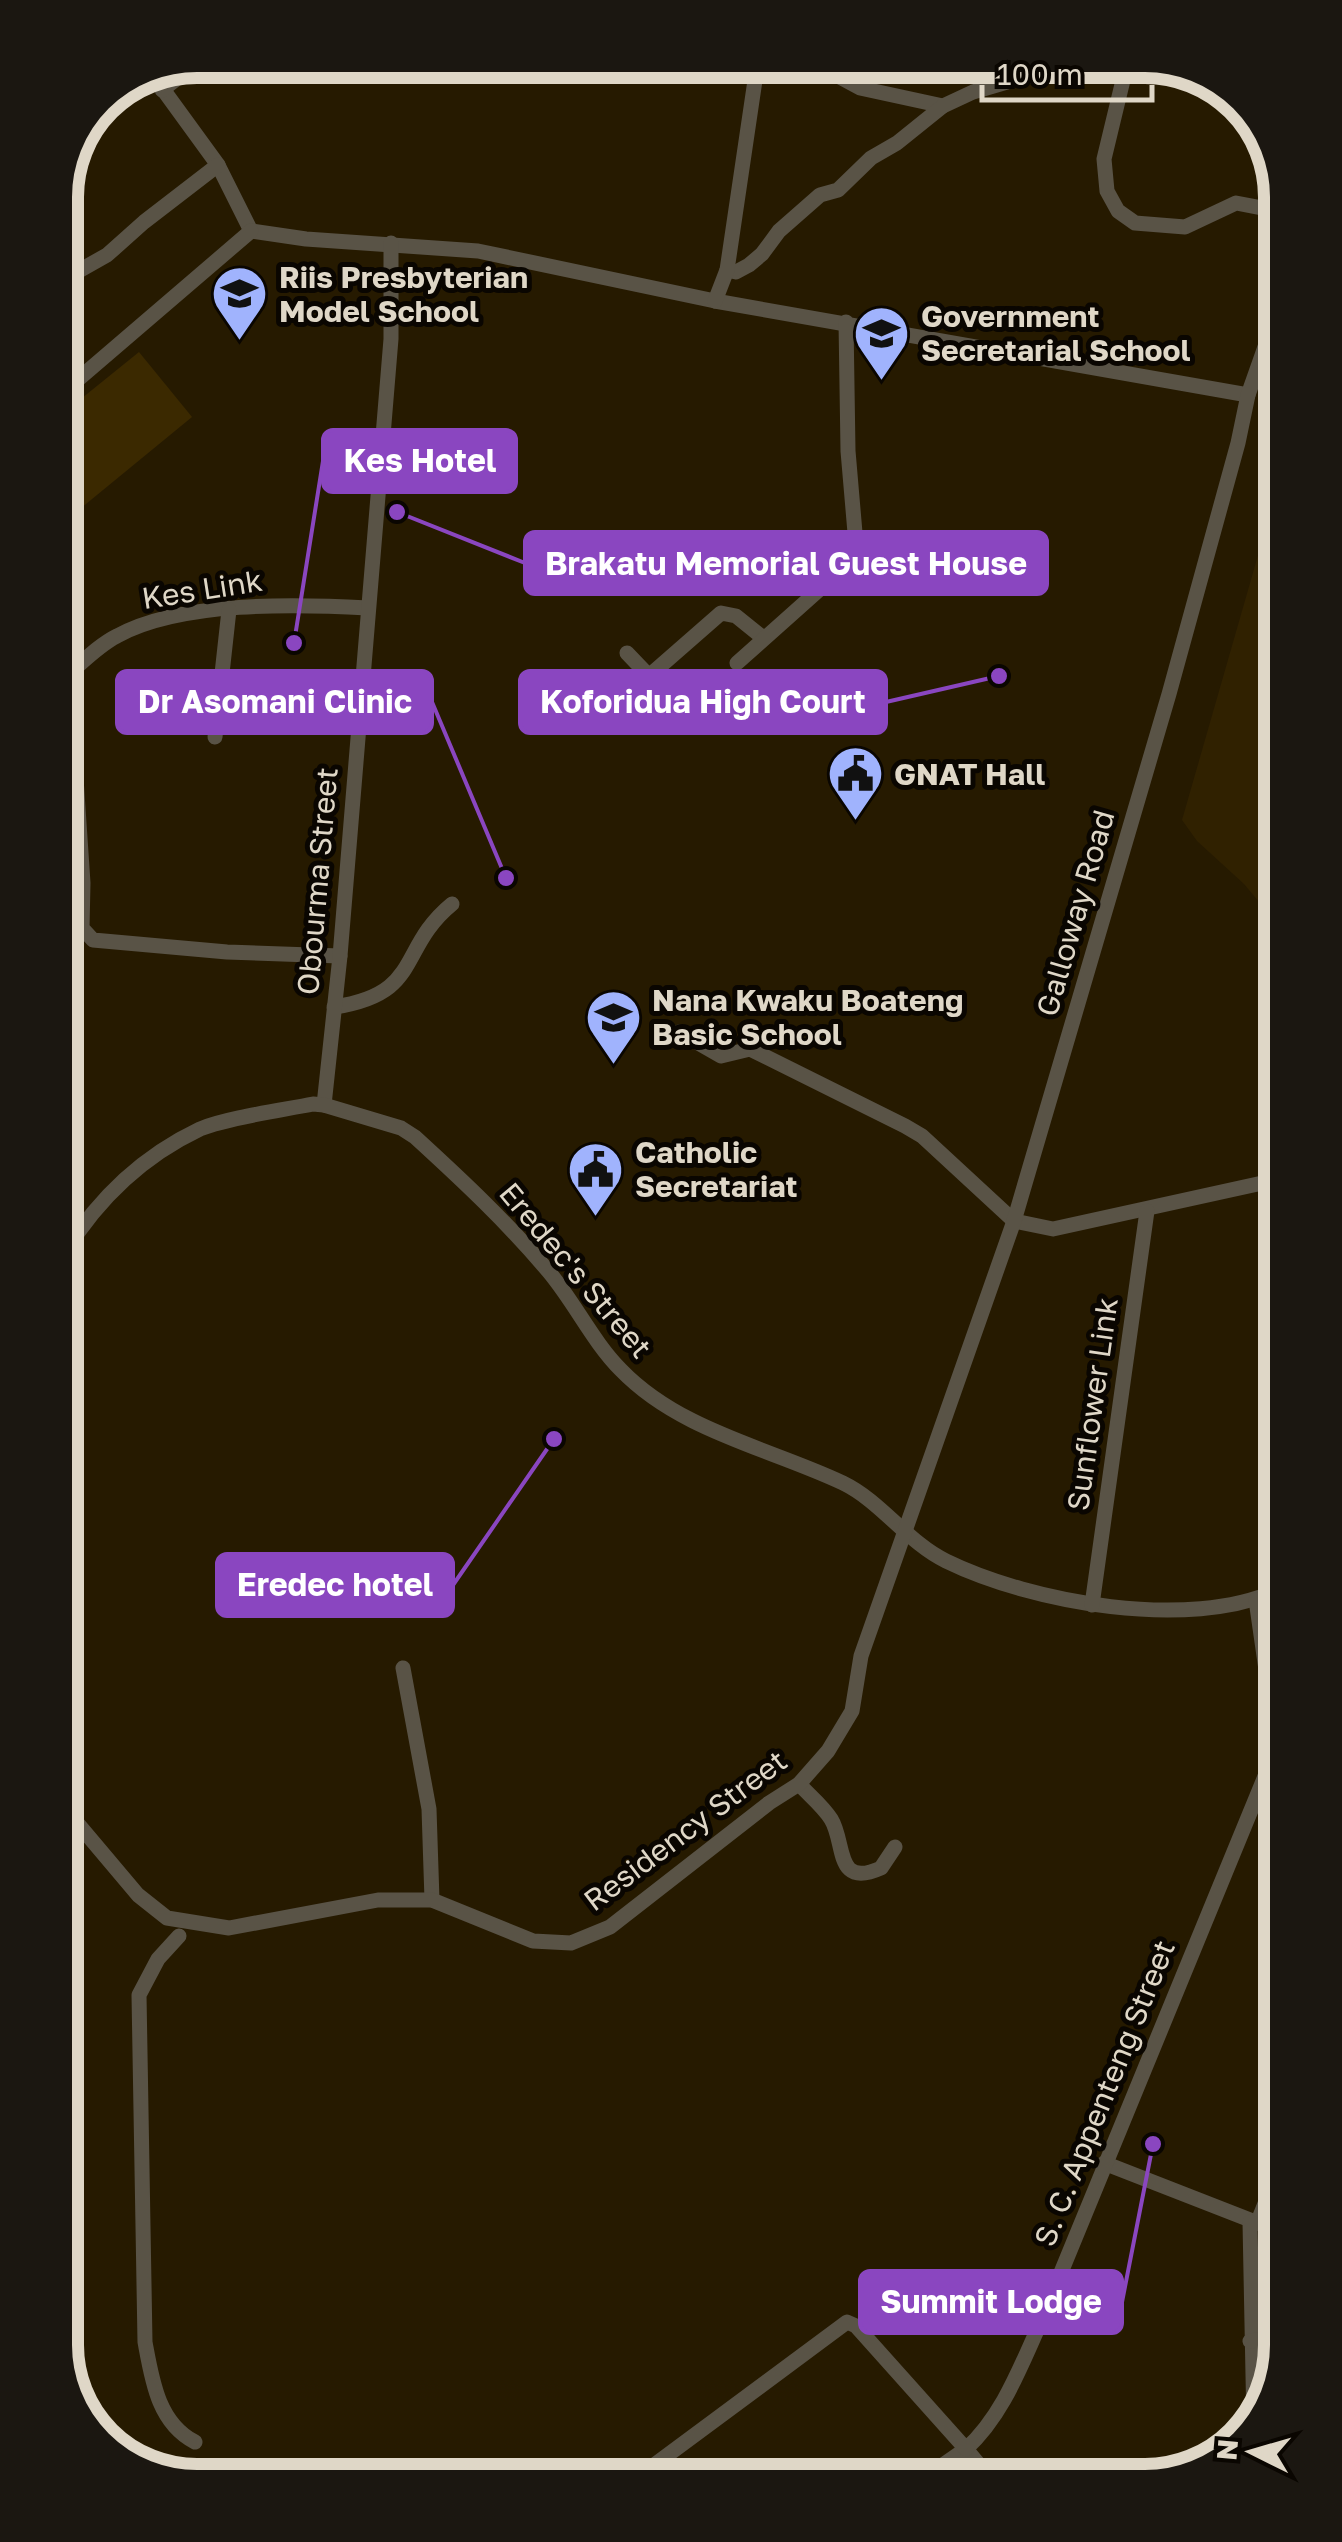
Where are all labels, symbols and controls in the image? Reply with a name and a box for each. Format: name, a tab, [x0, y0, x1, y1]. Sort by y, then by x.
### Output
scale bar	[982, 40, 1152, 102]
text: 100 m	[997, 56, 1083, 92]
place label: Riis Presbyterian Model School	[279, 259, 528, 329]
school or university icon: Riis Presbyterian Model School	[210, 264, 270, 343]
place label: Government Secretarial School	[921, 298, 1191, 368]
school or university icon: Government Secretarial School	[852, 303, 912, 382]
callout: Kes Hotel	[323, 430, 516, 492]
text: Kes Hotel	[343, 441, 497, 479]
callout: Brakatu Memorial Guest House	[525, 532, 1047, 594]
text: Brakatu Memorial Guest House	[545, 544, 1027, 582]
street label: Kes Link	[139, 562, 265, 616]
callout: Dr Asomani Clinic	[117, 671, 432, 733]
callout: Koforidua High Court	[520, 671, 886, 733]
text: Dr Asomani Clinic	[138, 682, 412, 720]
text: Koforidua High Court	[540, 682, 866, 720]
public building icon: GNAT Hall	[825, 744, 885, 823]
place label: GNAT Hall	[894, 756, 1045, 792]
street label: Obourma Street	[289, 766, 345, 996]
street label: Galloway Road	[1028, 806, 1122, 1020]
place label: Nana Kwaku Boateng Basic School	[652, 982, 963, 1052]
school or university icon: Nana Kwaku Boateng Basic School	[583, 987, 643, 1066]
place label: Catholic Secretariat	[635, 1134, 798, 1204]
public building icon: Catholic Secretariat	[566, 1139, 626, 1218]
street label: Eredec's Street	[492, 1175, 660, 1365]
street label: Sunflower Link	[1059, 1295, 1125, 1513]
callout: Eredec hotel	[217, 1554, 453, 1616]
text: Eredec hotel	[237, 1565, 434, 1603]
street label: Residency Street	[576, 1742, 794, 1918]
street label: S. C. Appenteng Street	[1026, 1935, 1182, 2251]
callout: Summit Lodge	[860, 2271, 1122, 2333]
text: Summit Lodge	[880, 2282, 1102, 2320]
north arrow	[1202, 2402, 1302, 2502]
text: N	[1209, 2438, 1244, 2462]

